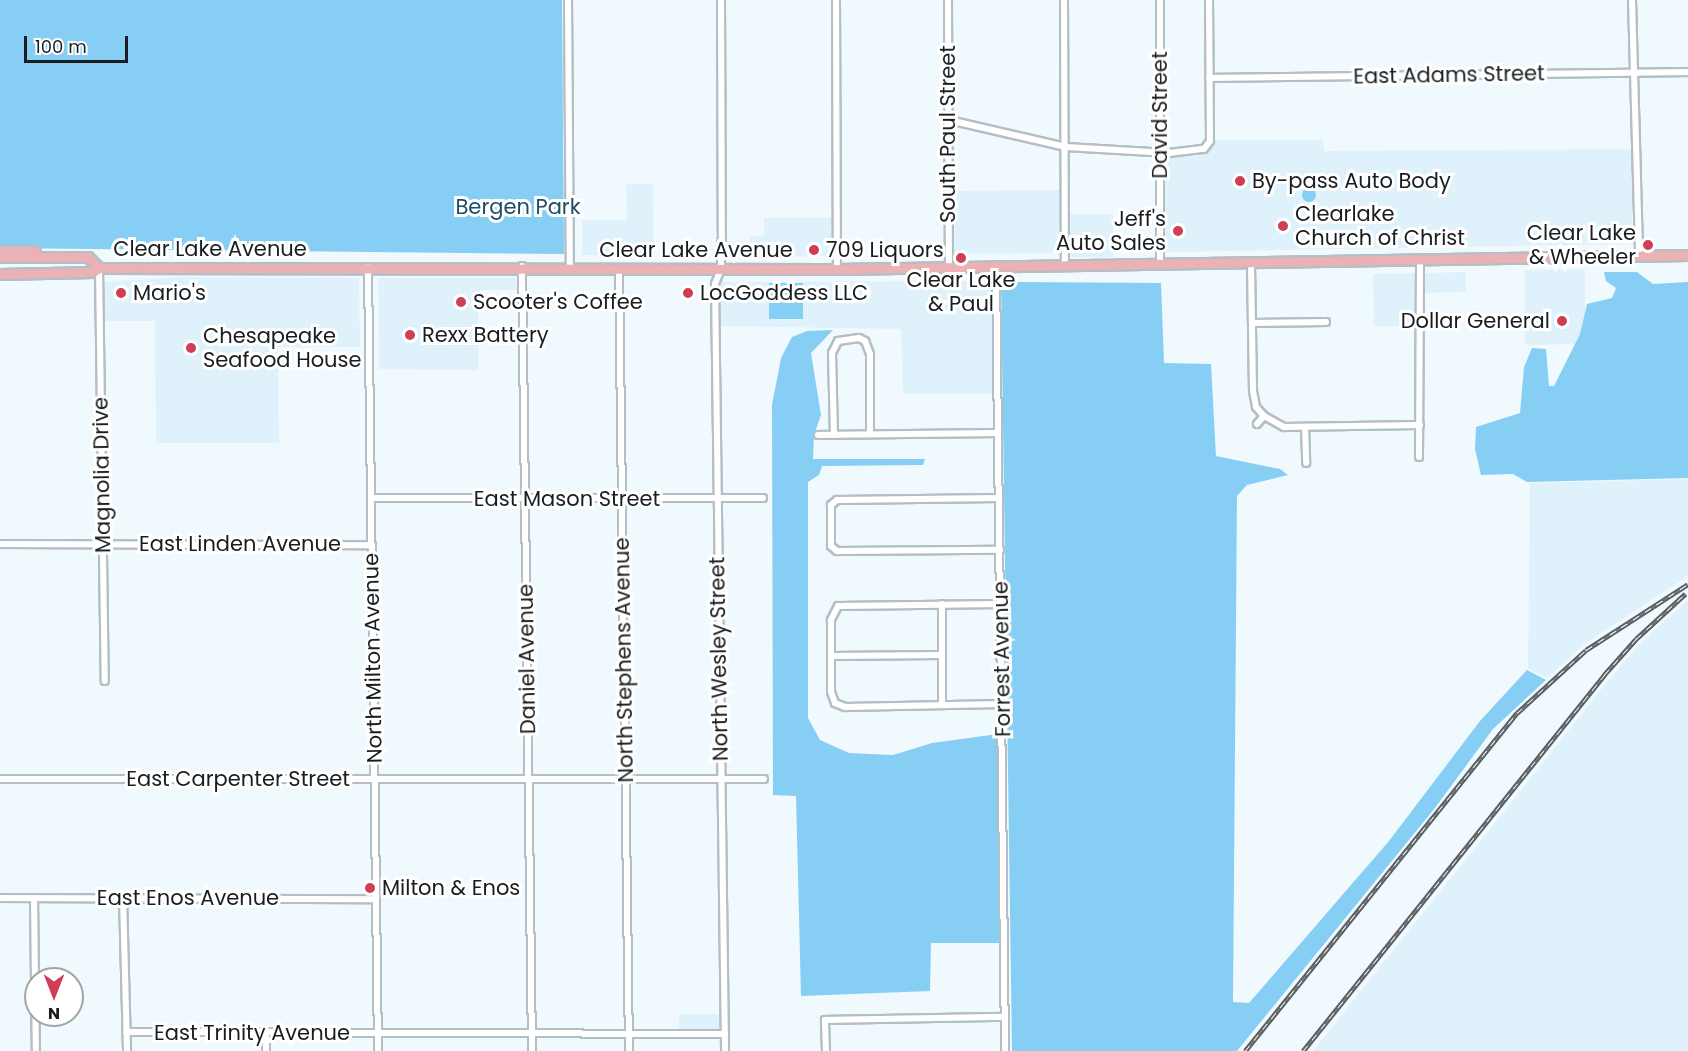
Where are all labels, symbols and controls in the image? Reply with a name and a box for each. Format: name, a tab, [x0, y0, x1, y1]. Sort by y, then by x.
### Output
scale bar	[27, 24, 130, 62]
text: 100 m	[35, 34, 87, 59]
street label: South Paul Street	[935, 45, 961, 223]
street label: David Street	[1147, 51, 1173, 179]
street label: East Adams Street	[1353, 61, 1545, 89]
place label: By-pass Auto Body	[1252, 168, 1451, 194]
marker: By-pass Auto Body	[1233, 174, 1247, 188]
park label: Bergen Park	[456, 194, 580, 220]
place label: Clearlake Church of Christ	[1295, 201, 1465, 251]
place label: Jeff's Auto Sales	[1056, 206, 1166, 256]
marker: Clearlake Church of Christ	[1276, 219, 1290, 233]
place label: Clear Lake & Wheeler	[1527, 220, 1636, 270]
marker: Jeff's Auto Sales	[1171, 224, 1185, 238]
street label: Clear Lake Avenue	[113, 236, 307, 262]
street label: Clear Lake Avenue	[599, 237, 793, 263]
place label: 709 Liquors	[826, 237, 944, 263]
marker: Clear Lake & Wheeler	[1641, 238, 1655, 252]
marker: 709 Liquors	[807, 243, 821, 257]
marker: Clear Lake & Paul	[954, 251, 968, 265]
place label: Clear Lake & Paul	[906, 267, 1016, 317]
place label: Mario's	[133, 280, 206, 306]
place label: LocGoddess LLC	[700, 280, 868, 306]
marker: Mario's	[114, 286, 128, 300]
marker: LocGoddess LLC	[681, 286, 695, 300]
place label: Scooter's Coffee	[473, 289, 643, 315]
marker: Scooter's Coffee	[454, 295, 468, 309]
place label: Dollar General	[1401, 308, 1550, 334]
marker: Dollar General	[1555, 314, 1569, 328]
place label: Rexx Battery	[422, 322, 549, 348]
place label: Chesapeake Seafood House	[203, 323, 362, 373]
marker: Rexx Battery	[403, 328, 417, 342]
marker: Chesapeake Seafood House	[184, 341, 198, 355]
street label: Magnolia Drive	[88, 397, 116, 553]
street label: East Mason Street	[474, 486, 660, 512]
street label: East Linden Avenue	[139, 531, 341, 557]
street label: North Stephens Avenue	[609, 537, 639, 783]
street label: North Milton Avenue	[359, 553, 387, 763]
street label: North Wesley Street	[705, 557, 733, 761]
street label: Forrest Avenue	[988, 581, 1016, 737]
street label: Daniel Avenue	[513, 584, 541, 734]
street label: East Carpenter Street	[126, 766, 350, 792]
place label: Milton & Enos	[382, 875, 520, 901]
marker: Milton & Enos	[363, 881, 377, 895]
street label: East Enos Avenue	[97, 885, 279, 911]
north arrow	[24, 967, 84, 1027]
text: N	[48, 1002, 60, 1025]
street label: East Trinity Avenue	[154, 1020, 350, 1046]

